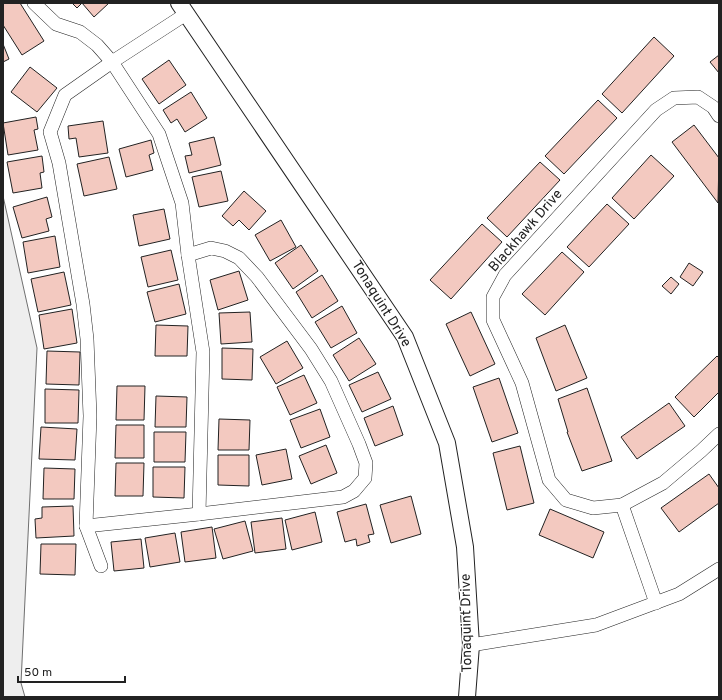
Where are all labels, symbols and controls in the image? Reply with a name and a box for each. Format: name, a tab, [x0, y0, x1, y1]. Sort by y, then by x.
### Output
street label: Blackhawk Drive	[485, 186, 567, 276]
street label: Tonaquint Drive	[348, 258, 414, 350]
street label: Tonaquint Drive	[458, 573, 476, 673]
scale bar	[18, 658, 125, 684]
text: 50 m	[24, 665, 52, 681]

